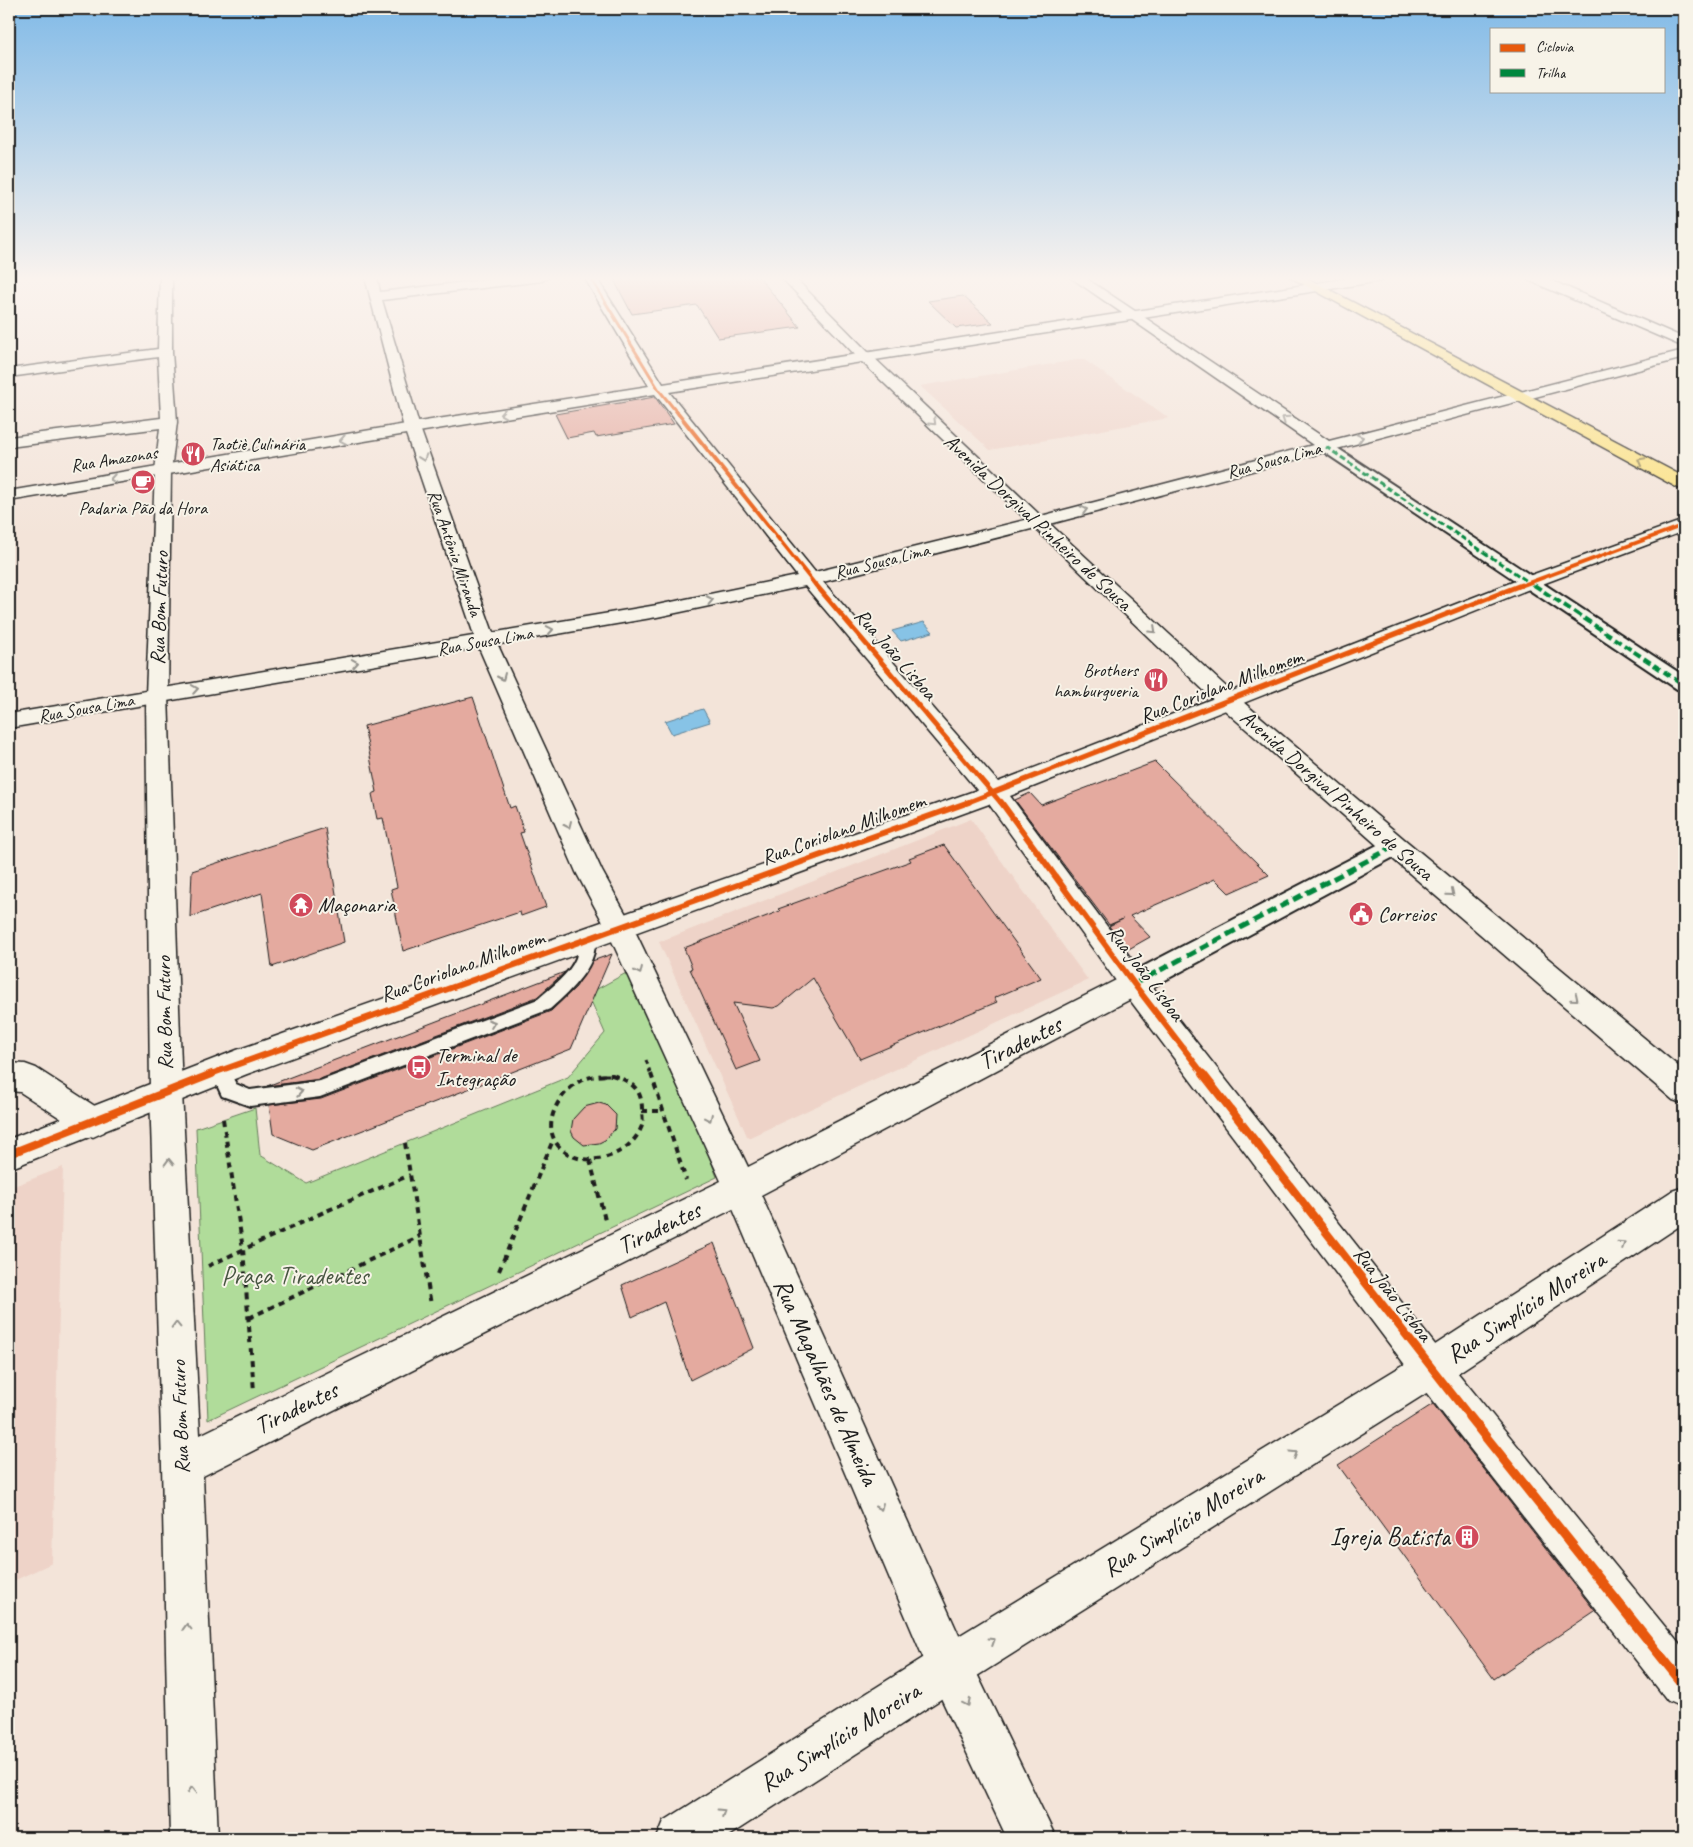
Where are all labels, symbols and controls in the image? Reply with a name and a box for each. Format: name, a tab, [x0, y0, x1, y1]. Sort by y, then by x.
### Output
legend	[1490, 28, 1666, 92]
text: Ciclovia	[1536, 38, 1575, 57]
text: Trilha	[1536, 64, 1566, 83]
one-way arrow	[499, 409, 507, 419]
one-way arrow	[928, 416, 937, 425]
one-way arrow	[1282, 416, 1291, 425]
street label: Avenida Dorgival Pinheiro de Sousa	[939, 428, 1138, 617]
place label: Taotiè Culinária Asiática	[210, 433, 307, 476]
one-way arrow	[1356, 433, 1365, 444]
one-way arrow	[338, 435, 347, 445]
street label: Rua Sousa Lima	[1224, 437, 1325, 483]
street label: Rua Amazonas	[69, 441, 161, 477]
restaurant icon: Taotiè Culinária Asiática	[180, 441, 206, 467]
one-way arrow	[417, 454, 427, 462]
one-way arrow	[1637, 458, 1646, 468]
cafe icon: Padaria Pão da Hora	[130, 469, 156, 495]
one-way arrow	[109, 473, 118, 483]
street label: Rua Antônio Miranda	[423, 487, 487, 621]
place label: Padaria Pão da Hora	[79, 497, 208, 519]
one-way arrow	[1080, 505, 1088, 515]
street label: Rua Sousa Lima	[832, 538, 933, 583]
street label: Rua Bom Futuro	[144, 549, 174, 665]
one-way arrow	[705, 595, 714, 606]
street label: Rua João Lisboa	[849, 603, 944, 707]
street label: Rua Sousa Lima	[435, 622, 536, 660]
one-way arrow	[1147, 624, 1156, 633]
one-way arrow	[546, 626, 554, 636]
street label: Rua Coriolano Milhomem	[1136, 642, 1308, 729]
one-way arrow	[351, 658, 359, 668]
place label: Brothers hamburgueria	[1054, 659, 1140, 702]
restaurant icon: Brothers hamburgueria	[1143, 667, 1169, 693]
one-way arrow	[495, 672, 506, 681]
one-way arrow	[191, 684, 199, 695]
street label: Rua Sousa Lima	[36, 689, 137, 727]
street label: Avenida Dorgival Pinheiro de Sousa	[1235, 704, 1440, 887]
street label: Rua Coriolano Milhomem	[758, 787, 931, 871]
one-way arrow	[562, 820, 572, 829]
one-way arrow	[1445, 887, 1454, 896]
temple icon: Maçonaria	[288, 892, 314, 918]
place label: Maçonaria	[318, 892, 398, 918]
public building icon: Correios	[1348, 901, 1374, 927]
place label: Correios	[1378, 901, 1438, 927]
street label: Rua João Lisboa	[1102, 920, 1192, 1027]
street label: Rua Coriolano Milhomem	[377, 924, 550, 1008]
street label: Rua Bom Futuro	[150, 954, 178, 1070]
one-way arrow	[633, 966, 644, 975]
one-way arrow	[1569, 992, 1578, 1001]
street label: Tiradentes	[973, 1007, 1069, 1078]
one-way arrow	[487, 1019, 496, 1029]
place label: Terminal de Integração	[436, 1042, 519, 1092]
bus stop icon: Terminal de Integração	[406, 1054, 432, 1080]
one-way arrow	[294, 1088, 303, 1098]
one-way arrow	[702, 1113, 713, 1122]
one-way arrow	[163, 1158, 174, 1166]
street label: Tiradentes	[612, 1193, 708, 1262]
street label: Rua João Lisboa	[1348, 1241, 1439, 1348]
one-way arrow	[1617, 1241, 1626, 1250]
street label: Rua Simplício Moreira	[1440, 1242, 1614, 1370]
park label: Praça Tiradentes	[222, 1260, 371, 1292]
street label: Rua Magalhães de Almeida	[766, 1274, 887, 1492]
one-way arrow	[170, 1321, 181, 1329]
street label: Rua Bom Futuro	[165, 1358, 195, 1474]
street label: Tiradentes	[249, 1373, 345, 1442]
one-way arrow	[1288, 1451, 1297, 1460]
street label: Rua Simplício Moreira	[1097, 1458, 1272, 1584]
one-way arrow	[874, 1502, 885, 1511]
place label: Igreja Batista	[1330, 1521, 1452, 1553]
building icon: Igreja Batista	[1454, 1524, 1480, 1550]
one-way arrow	[182, 1623, 192, 1630]
one-way arrow	[987, 1637, 996, 1647]
street label: Rua Simplício Moreira	[754, 1673, 929, 1799]
one-way arrow	[961, 1698, 971, 1707]
one-way arrow	[187, 1785, 197, 1793]
one-way arrow	[716, 1809, 725, 1818]

